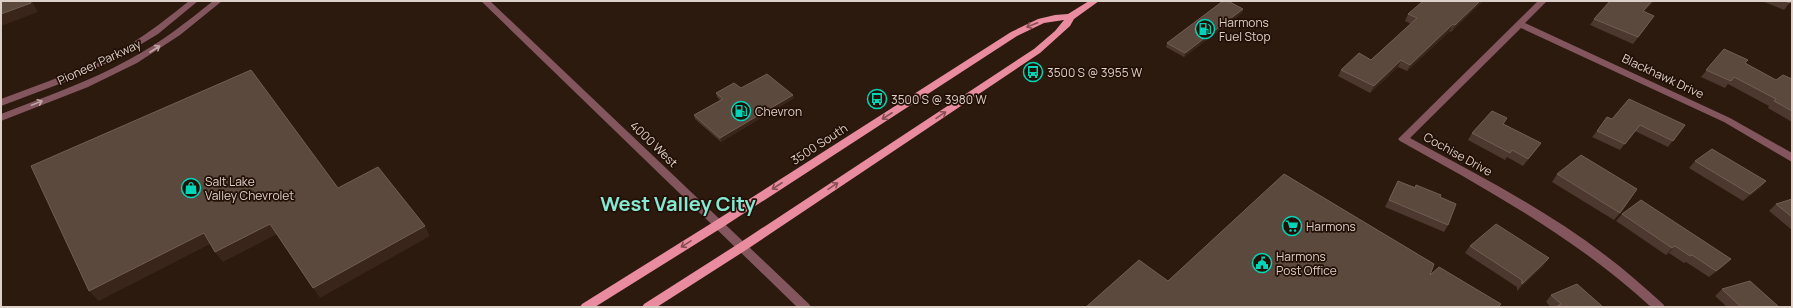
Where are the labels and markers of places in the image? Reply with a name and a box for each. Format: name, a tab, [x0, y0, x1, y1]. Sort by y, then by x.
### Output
place label: Harmons Fuel Stop	[1219, 14, 1271, 45]
fuel station icon: Harmons Fuel Stop	[1194, 18, 1216, 40]
bus stop icon: 3500 S @ 3955 W	[1022, 61, 1044, 83]
place label: 3500 S @ 3955 W	[1047, 64, 1143, 81]
bus stop icon: 3500 S @ 3980 W	[866, 88, 888, 110]
place label: 3500 S @ 3980 W	[891, 91, 987, 108]
fuel station icon: Chevron	[730, 100, 752, 122]
place label: Chevron	[755, 103, 802, 120]
place label: Salt Lake Valley Chevrolet	[205, 173, 294, 204]
shop icon: Salt Lake Valley Chevrolet	[180, 177, 202, 199]
supermarket icon: Harmons	[1281, 215, 1303, 237]
place label: Harmons	[1306, 218, 1356, 235]
place label: Harmons Post Office	[1276, 248, 1337, 279]
public building icon: Harmons Post Office	[1251, 252, 1273, 274]

